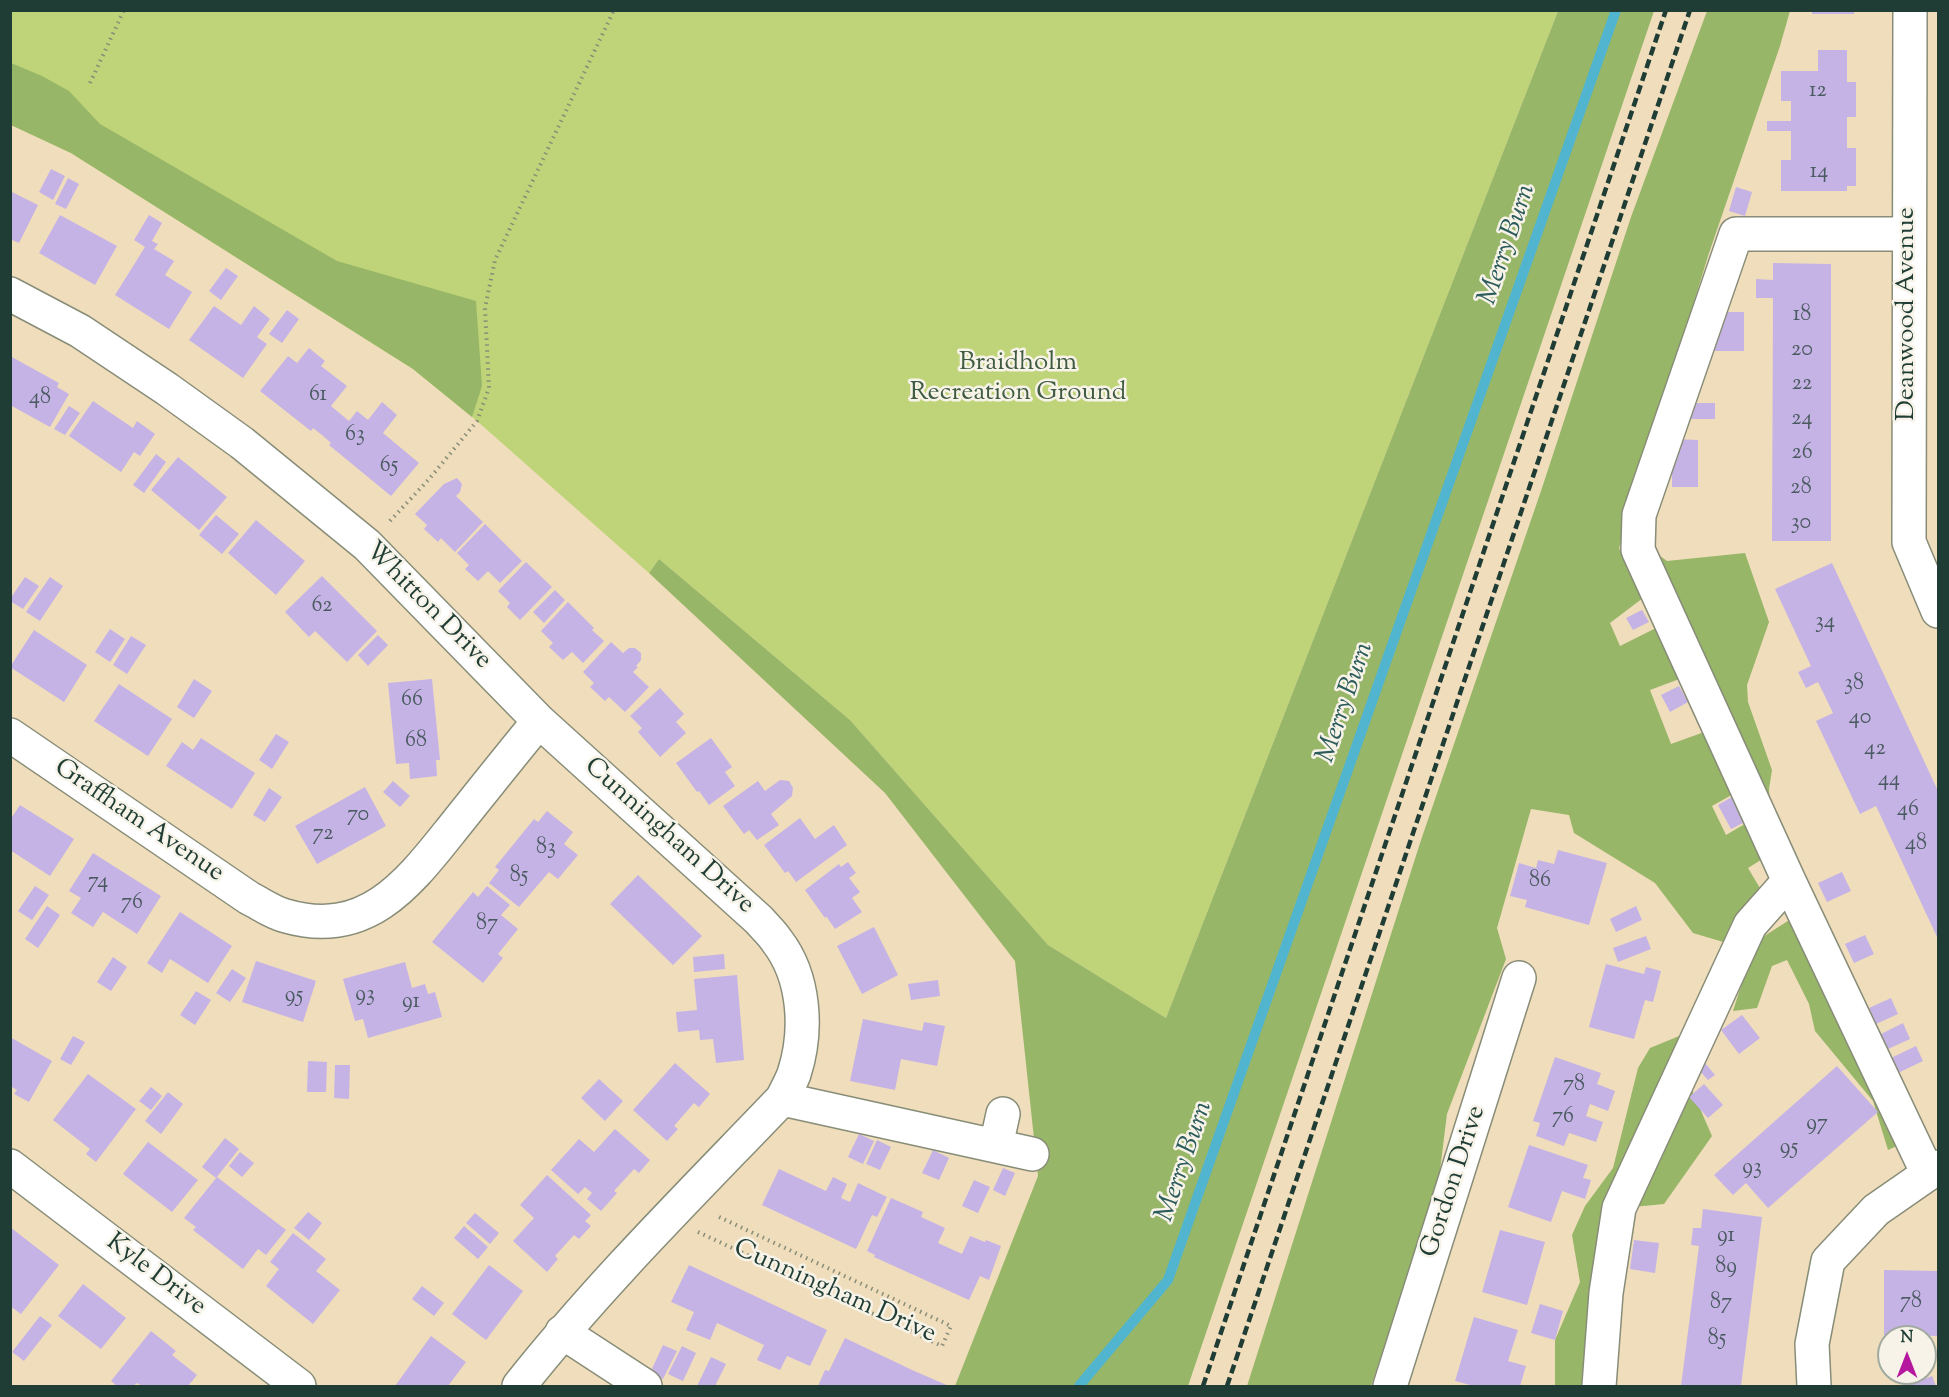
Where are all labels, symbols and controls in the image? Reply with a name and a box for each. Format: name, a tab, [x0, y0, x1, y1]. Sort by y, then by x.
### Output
house number: 12	[1809, 79, 1827, 105]
house number: 14	[1810, 160, 1828, 186]
water label: Merry Burn	[1473, 180, 1545, 310]
street label: Deanwood Avenue	[1893, 207, 1925, 421]
house number: 18	[1793, 303, 1811, 329]
house number: 20	[1791, 338, 1813, 364]
park label: Braidholm Recreation Ground	[910, 349, 1126, 410]
house number: 22	[1792, 372, 1812, 398]
house number: 61	[309, 383, 327, 409]
house number: 48	[29, 386, 51, 412]
house number: 24	[1791, 407, 1813, 433]
house number: 63	[345, 423, 365, 449]
house number: 26	[1791, 441, 1813, 467]
house number: 65	[380, 454, 398, 480]
house number: 28	[1790, 476, 1812, 502]
house number: 30	[1791, 511, 1811, 537]
street label: Whitton Drive	[357, 537, 497, 677]
house number: 62	[311, 594, 333, 620]
house number: 34	[1815, 610, 1835, 636]
water label: Merry Burn	[1311, 638, 1383, 768]
house number: 38	[1844, 672, 1864, 698]
house number: 66	[401, 688, 423, 714]
house number: 40	[1849, 706, 1871, 732]
house number: 68	[405, 729, 427, 755]
house number: 42	[1864, 737, 1886, 763]
street label: Cunningham Drive	[576, 752, 760, 922]
street label: Graffham Avenue	[47, 754, 229, 890]
house number: 44	[1878, 768, 1900, 794]
house number: 46	[1897, 798, 1919, 824]
house number: 70	[347, 803, 369, 829]
house number: 72	[312, 822, 334, 848]
house number: 48	[1905, 832, 1927, 858]
house number: 83	[536, 836, 556, 862]
house number: 85	[510, 864, 528, 890]
house number: 86	[1529, 869, 1551, 895]
house number: 74	[88, 870, 108, 896]
house number: 76	[121, 891, 143, 917]
house number: 87	[476, 912, 498, 938]
house number: 93	[355, 983, 375, 1009]
house number: 95	[285, 984, 303, 1010]
house number: 91	[402, 990, 420, 1016]
house number: 78	[1563, 1073, 1585, 1099]
water label: Merry Burn	[1150, 1097, 1222, 1227]
street label: Gordon Drive	[1416, 1102, 1494, 1262]
house number: 76	[1552, 1105, 1574, 1131]
house number: 97	[1806, 1112, 1828, 1138]
house number: 95	[1780, 1136, 1798, 1162]
house number: 93	[1742, 1156, 1762, 1182]
house number: 91	[1717, 1224, 1735, 1250]
street label: Kyle Drive	[99, 1228, 211, 1324]
street label: Cunningham Drive	[728, 1234, 940, 1352]
house number: 89	[1715, 1255, 1737, 1281]
house number: 78	[1900, 1290, 1922, 1316]
house number: 87	[1710, 1291, 1732, 1317]
north arrow	[1877, 1325, 1937, 1385]
house number: 85	[1708, 1327, 1726, 1353]
text: N	[1901, 1327, 1913, 1350]

